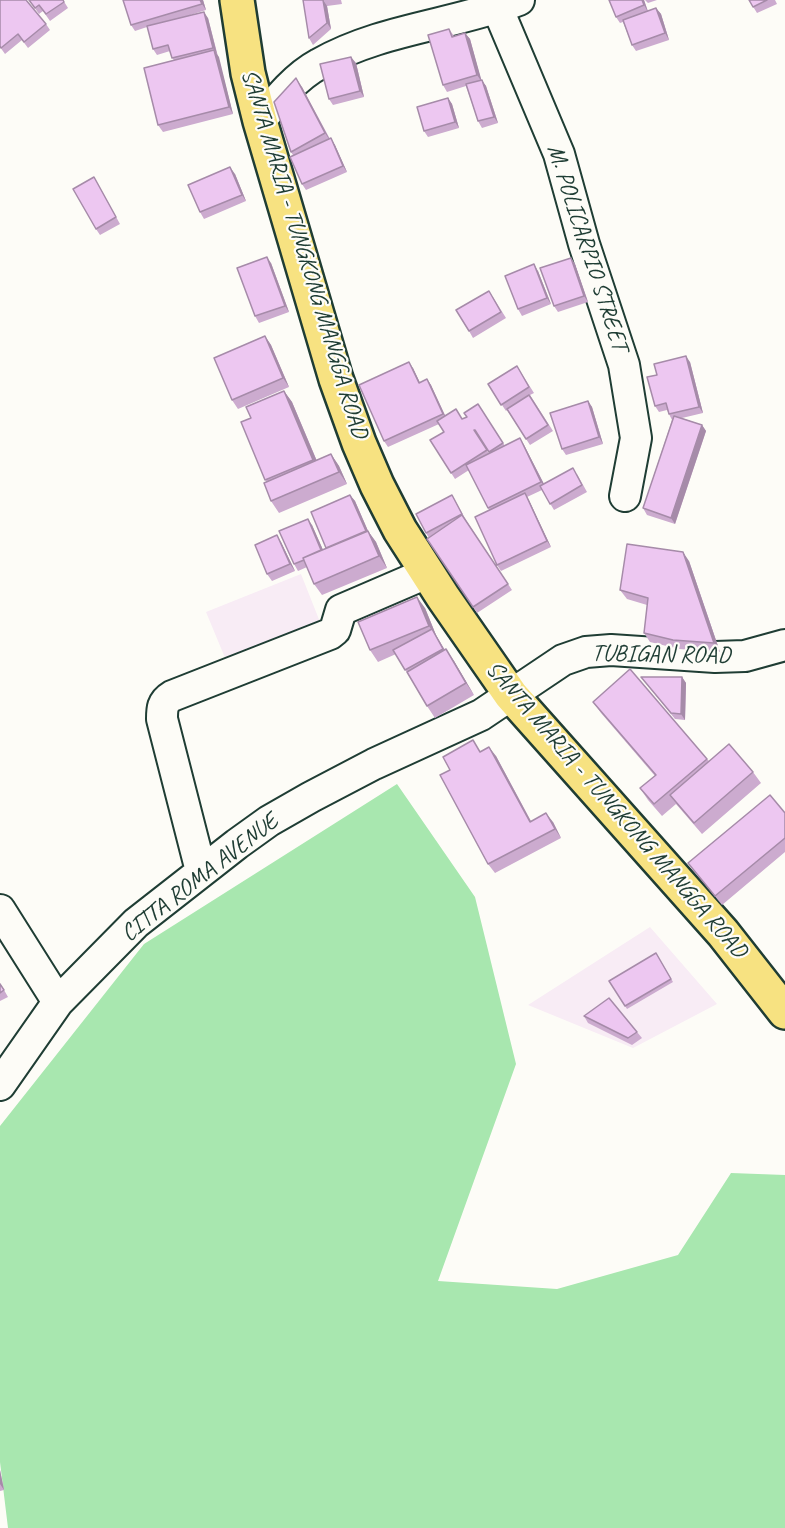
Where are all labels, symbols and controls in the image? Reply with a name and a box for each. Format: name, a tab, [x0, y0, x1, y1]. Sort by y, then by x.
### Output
street label: SANTA MARIA - TUNGKONG MANGGA ROAD	[234, 66, 374, 442]
street label: M. POLICARPIO STREET	[540, 141, 634, 355]
street label: TUBIGAN ROAD	[591, 639, 731, 671]
street label: SANTA MARIA - TUNGKONG MANGGA ROAD	[479, 656, 753, 964]
street label: CITTA ROMA AVENUE	[116, 808, 284, 948]

